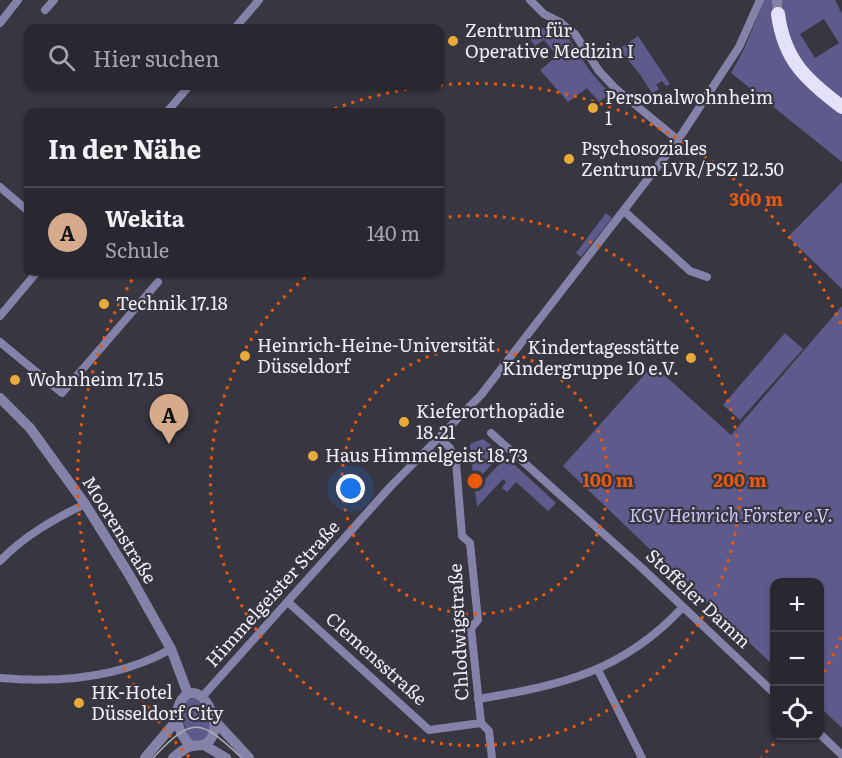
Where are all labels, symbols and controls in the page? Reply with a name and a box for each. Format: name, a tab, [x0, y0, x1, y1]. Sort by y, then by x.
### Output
place label: Zentrum für Operative Medizin I	[465, 16, 634, 64]
search box	[24, 24, 444, 90]
marker: Zentrum für Operative Medizin I	[446, 34, 460, 48]
icon: search	[45, 41, 78, 74]
text: Hier suchen	[93, 41, 220, 74]
place label: Personalwohnheim 1	[605, 83, 773, 131]
marker: Personalwohnheim 1	[586, 101, 600, 115]
text: In der Nähe	[48, 128, 201, 167]
place label: Psychosoziales Zentrum LVR/PSZ 12.50	[581, 134, 784, 182]
marker: Psychosoziales Zentrum LVR/PSZ 12.50	[562, 152, 576, 166]
text: 300 m	[729, 185, 783, 212]
text: Wekita	[105, 201, 184, 234]
text: A	[60, 217, 75, 247]
text: 140 m	[367, 217, 420, 247]
text: Schule	[105, 234, 169, 264]
place label: Technik 17.18	[116, 289, 228, 316]
marker: Technik 17.18	[97, 297, 111, 311]
place label: Heinrich-Heine-Universität Düsseldorf	[257, 331, 496, 379]
place label: Kindertagesstätte Kindergruppe 10 e.V.	[502, 333, 679, 381]
marker: Heinrich-Heine-Universität Düsseldorf	[238, 349, 252, 363]
marker: Kindertagesstätte Kindergruppe 10 e.V.	[684, 351, 698, 365]
place label: Wohnheim 17.15	[27, 365, 164, 392]
marker: Wohnheim 17.15	[8, 373, 22, 387]
pin: A	[150, 394, 188, 444]
place label: Kieferorthopädie 18.21	[416, 397, 565, 445]
marker: Kieferorthopädie 18.21	[397, 415, 411, 429]
place label: Haus Himmelgeist 18.73	[325, 441, 528, 468]
marker: Haus Himmelgeist 18.73	[306, 449, 320, 463]
text: 100 m	[582, 466, 634, 493]
text: 200 m	[713, 466, 767, 493]
street label: Moorenstraße	[76, 470, 164, 588]
centre of rings	[465, 471, 485, 491]
your location	[336, 474, 365, 503]
park label: KGV Heinrich Förster e.V.	[629, 501, 833, 528]
street label: Himmelgeister Straße	[198, 514, 345, 672]
street label: Stoffeler Damm	[640, 542, 758, 654]
street label: Chlodwigstraße	[440, 563, 475, 701]
map controls	[770, 578, 824, 740]
button: +	[770, 578, 824, 632]
street label: Clemensstraße	[320, 605, 434, 711]
button: −	[770, 632, 824, 686]
place label: HK-Hotel Düsseldorf City	[91, 678, 224, 726]
button: locate	[770, 686, 824, 740]
marker: HK-Hotel Düsseldorf City	[72, 696, 86, 710]

